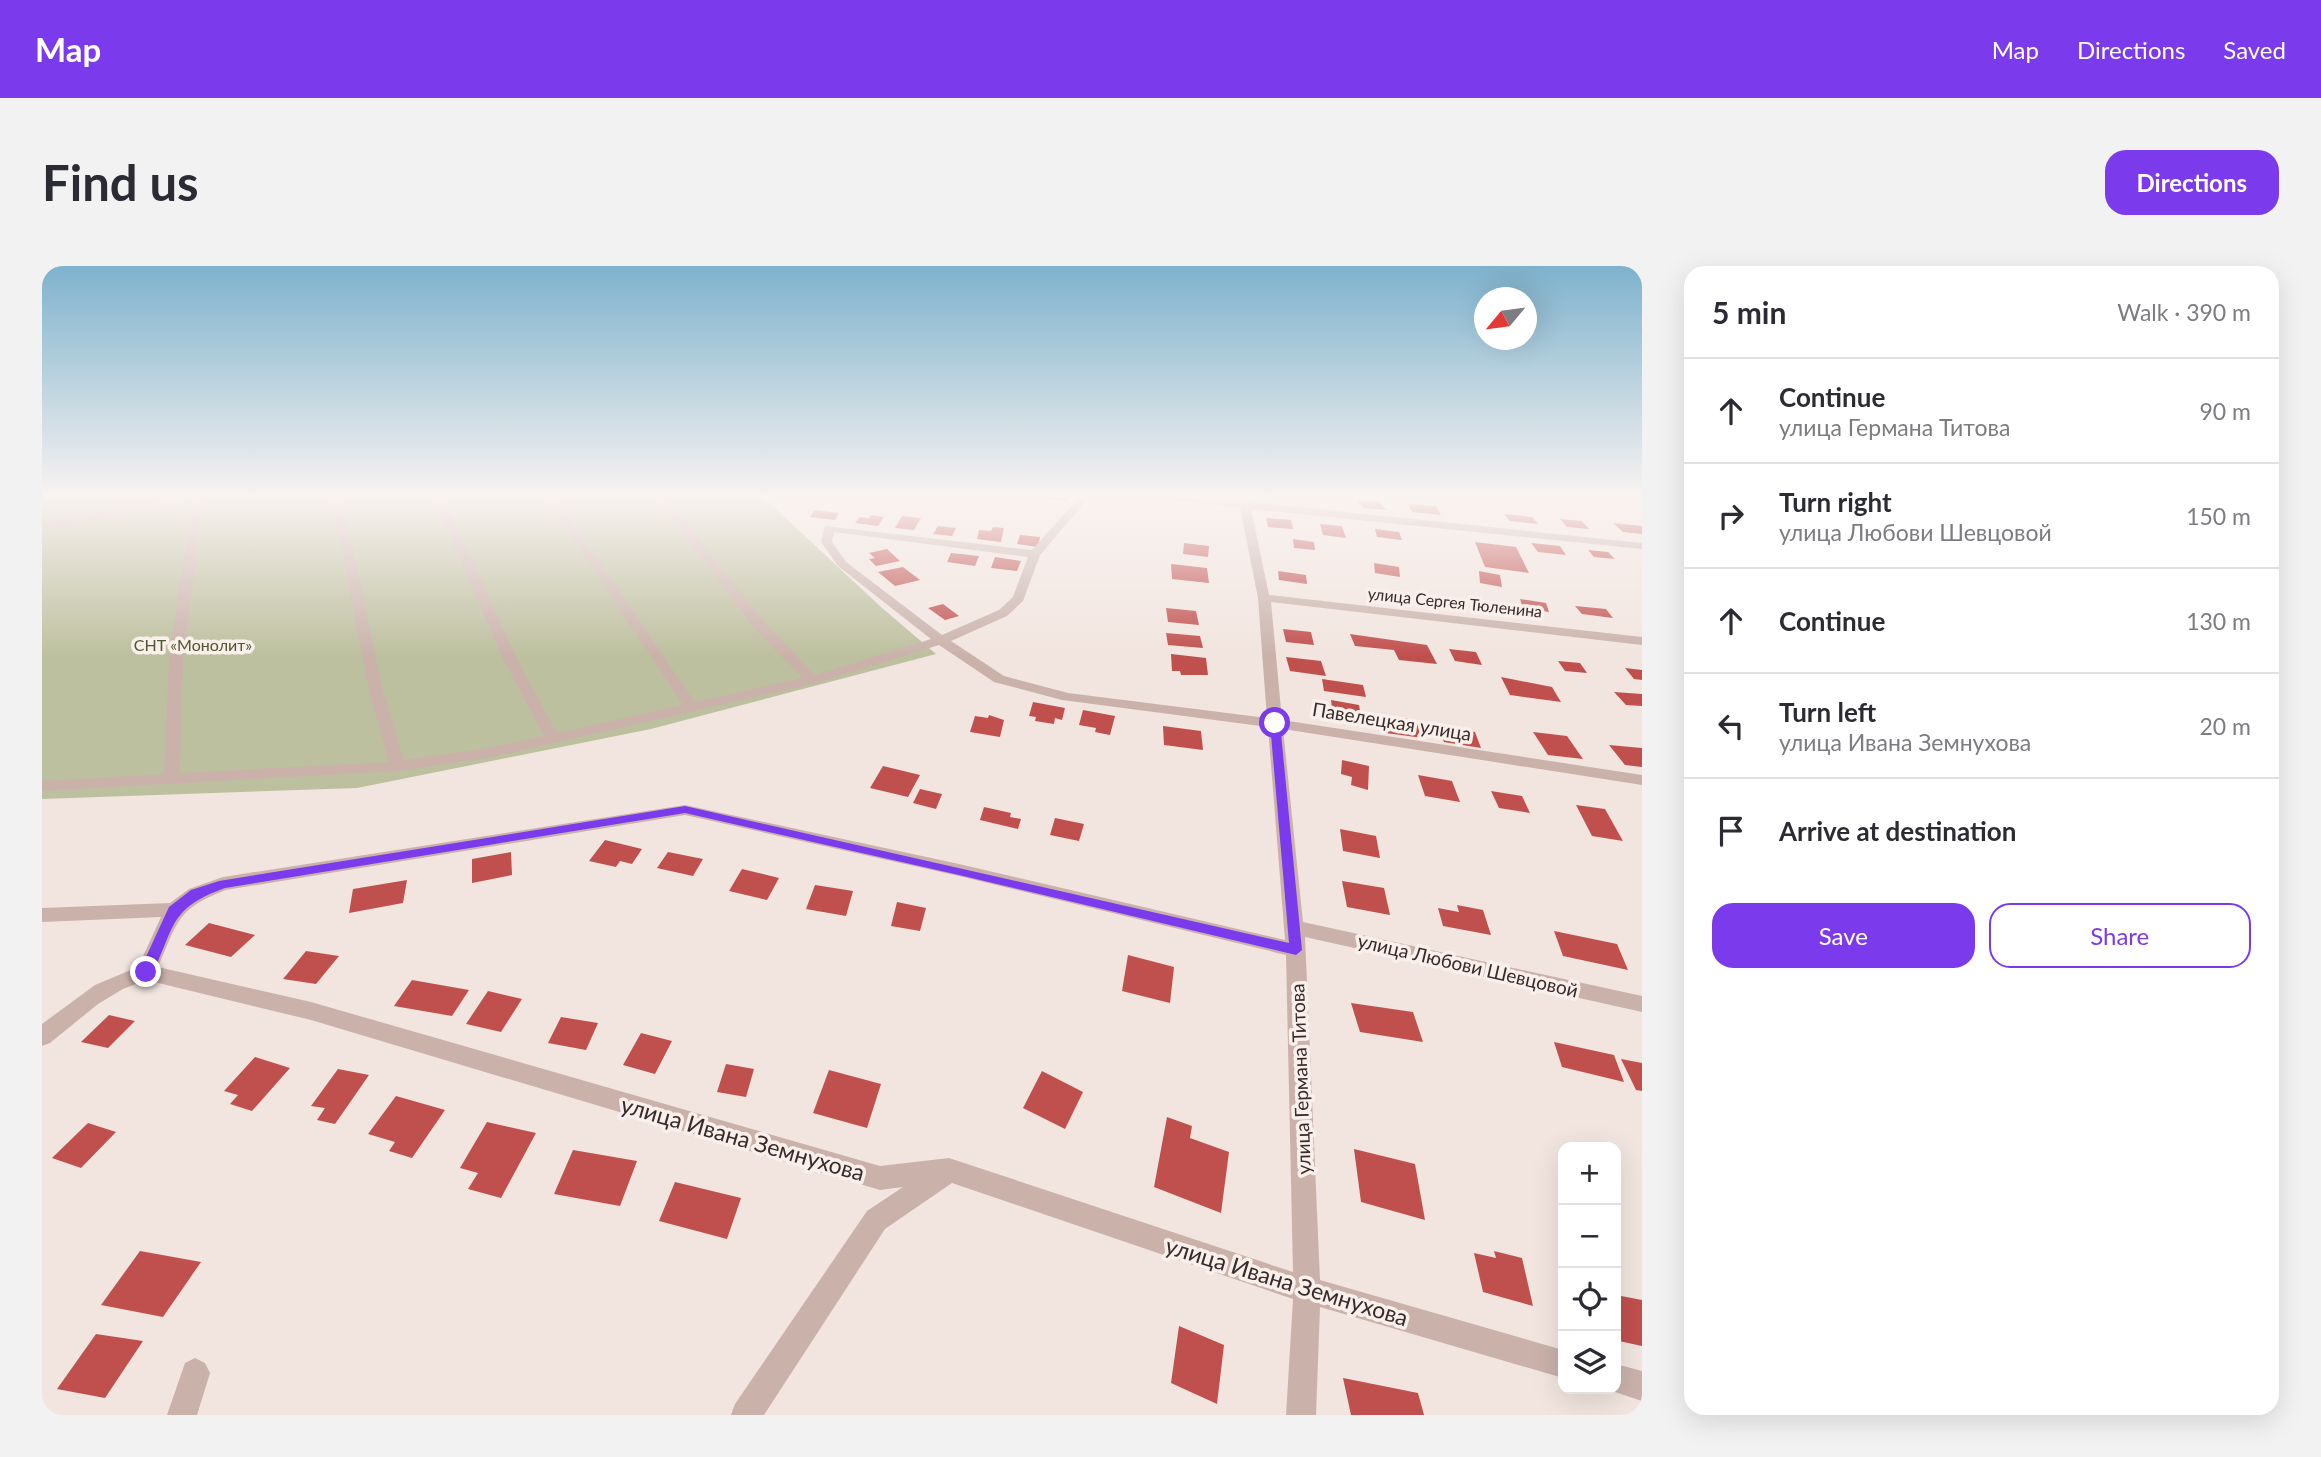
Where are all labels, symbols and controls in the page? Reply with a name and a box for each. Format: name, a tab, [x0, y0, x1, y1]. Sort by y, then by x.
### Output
text: Map	[35, 29, 101, 69]
text: Map	[1992, 35, 2039, 64]
text: Directions	[2077, 35, 2185, 64]
text: Saved	[2223, 35, 2286, 64]
button: Directions	[2105, 150, 2279, 215]
text: Find us	[42, 153, 199, 211]
north arrow	[1474, 287, 1537, 350]
text: 5 min	[1712, 294, 1786, 330]
text: Walk · 390 m	[2117, 298, 2251, 326]
text: Continue	[1779, 381, 1885, 413]
icon: ahead	[1712, 392, 1750, 430]
text: 90 m	[2200, 397, 2251, 425]
text: улица Германа Титова	[1779, 413, 2010, 441]
text: Turn right	[1779, 486, 1892, 518]
icon: right	[1712, 497, 1750, 535]
text: 150 m	[2186, 502, 2251, 530]
text: улица Любови Шевцовой	[1779, 518, 2052, 546]
street label: улица Сергея Тюленина	[1367, 583, 1543, 621]
icon: ahead	[1712, 602, 1750, 640]
text: Continue	[1779, 605, 1885, 637]
text: 130 m	[2186, 607, 2251, 635]
park label: СНТ «Монолит»	[134, 635, 252, 654]
text: Turn left	[1779, 696, 1876, 728]
street label: Павелецкая улица	[1311, 697, 1473, 745]
route start	[1259, 707, 1290, 738]
icon: left	[1712, 707, 1750, 745]
text: 20 m	[2200, 712, 2251, 740]
text: улица Ивана Земнухова	[1779, 728, 2031, 756]
icon: arrive	[1712, 812, 1750, 850]
text: Arrive at destination	[1779, 815, 2016, 847]
button: Save	[1712, 903, 1975, 968]
button: Share	[1989, 903, 2251, 968]
street label: улица Любови Шевцовой	[1356, 928, 1580, 1002]
route end	[130, 956, 161, 987]
street label: улица Германа Титова	[1285, 983, 1315, 1175]
street label: улица Ивана Земнухова	[618, 1090, 868, 1186]
map controls	[1558, 1142, 1621, 1394]
button: +	[1558, 1142, 1621, 1205]
button: −	[1558, 1205, 1621, 1268]
street label: улица Ивана Земнухова	[1162, 1231, 1412, 1331]
button: locate	[1558, 1268, 1621, 1331]
button: layers	[1558, 1331, 1621, 1394]

